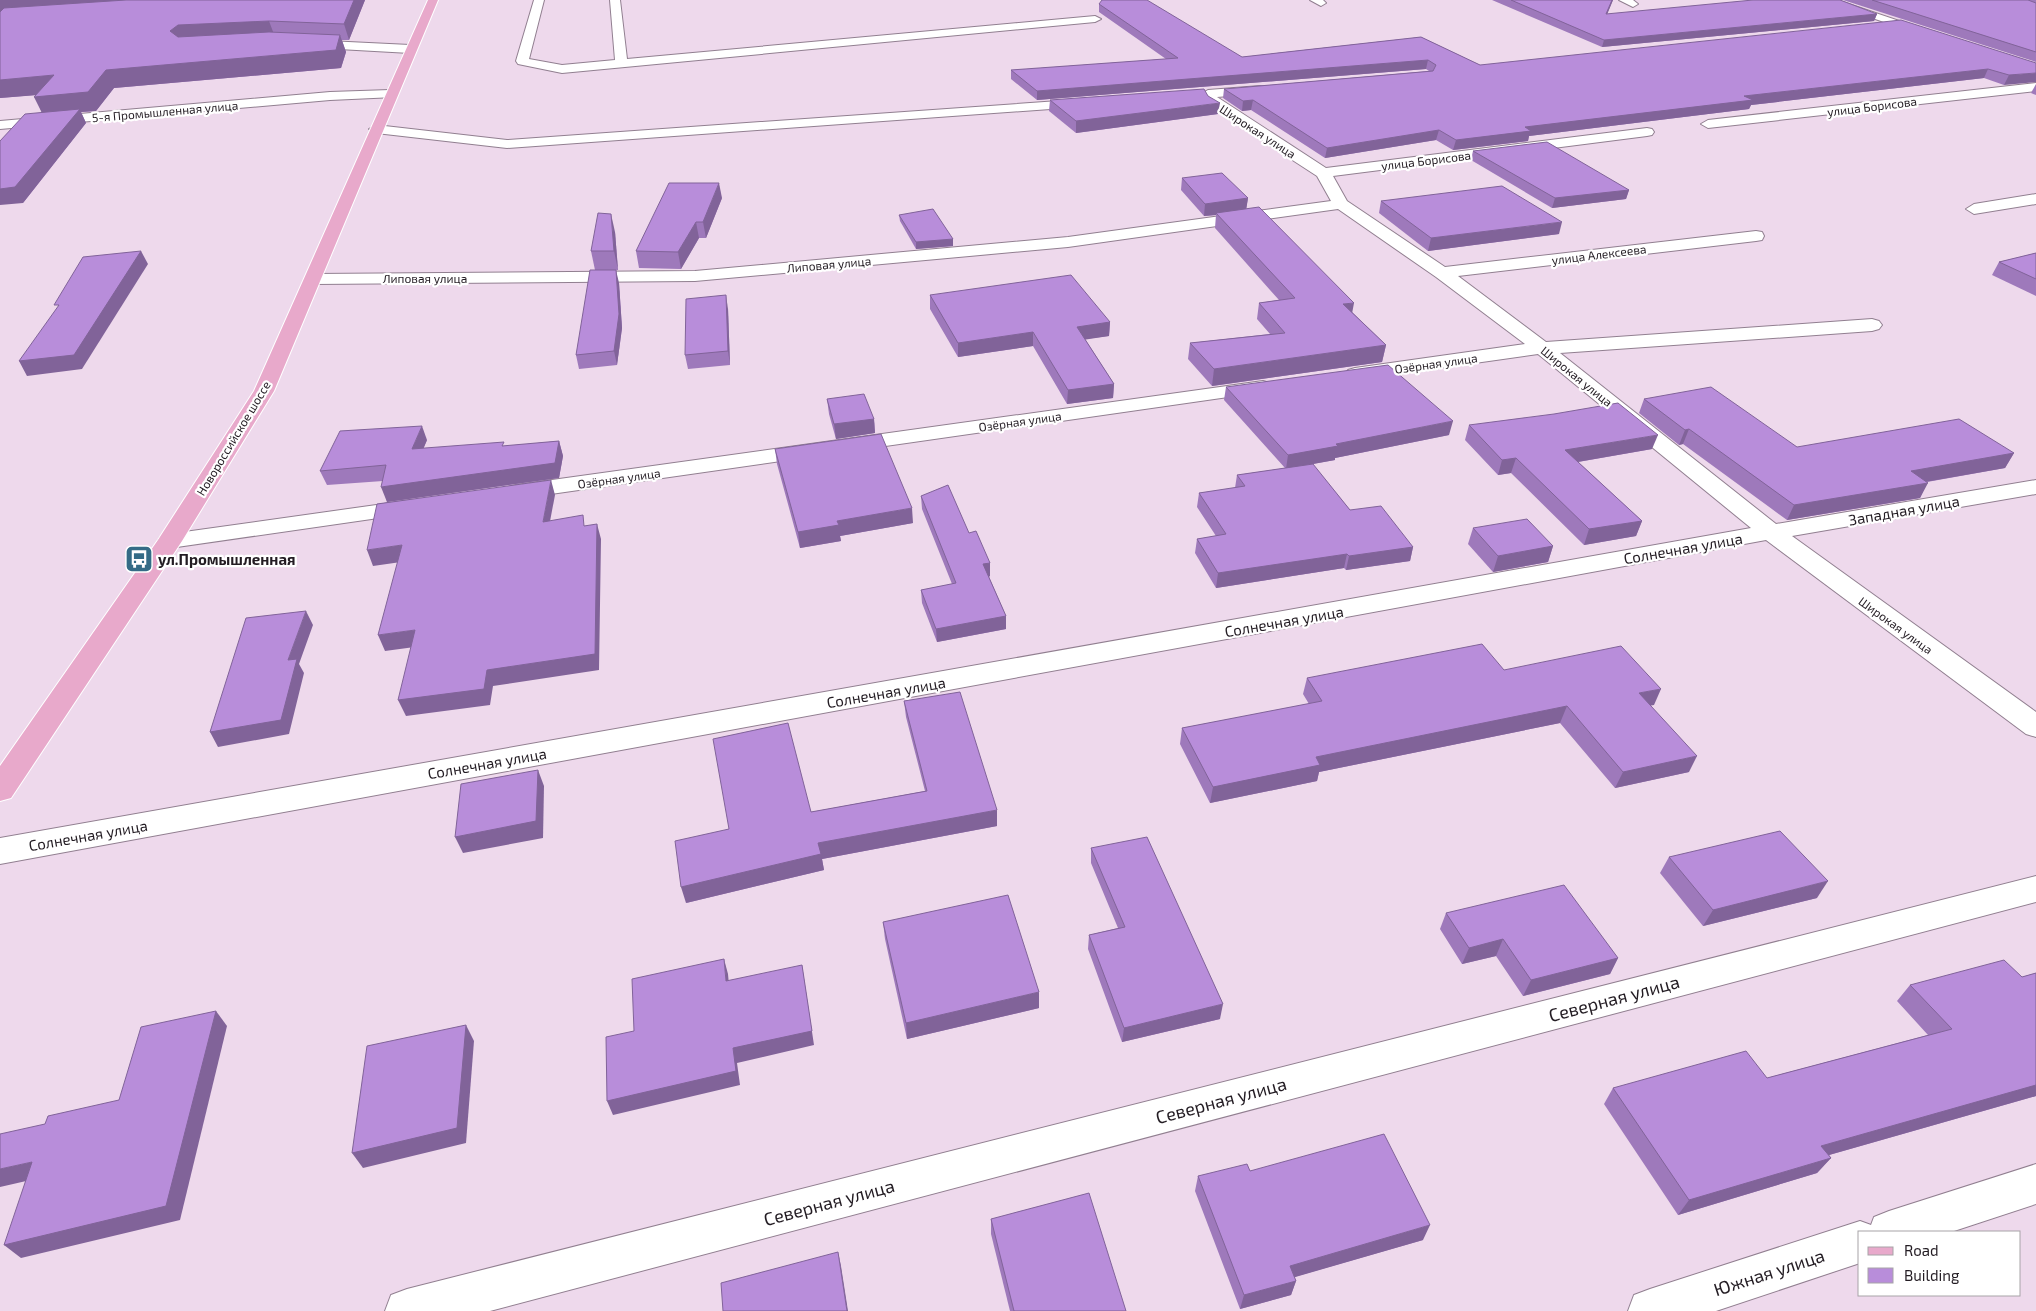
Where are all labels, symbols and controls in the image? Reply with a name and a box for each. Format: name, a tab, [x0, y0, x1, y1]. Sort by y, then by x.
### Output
street label: улица Борисова	[1826, 94, 1918, 119]
street label: 5-я Промышленная улица	[91, 98, 239, 125]
street label: Широкая улица	[1217, 101, 1299, 162]
street label: улица Борисова	[1380, 148, 1472, 173]
street label: улица Алексеева	[1551, 241, 1647, 268]
street label: Липовая улица	[786, 253, 872, 276]
street label: Липовая улица	[383, 271, 467, 286]
street label: Широкая улица	[1538, 343, 1616, 410]
street label: Озёрная улица	[1394, 350, 1479, 377]
street label: Новороссийское шоссе	[193, 378, 273, 498]
street label: Озёрная улица	[978, 408, 1063, 435]
street label: Озёрная улица	[577, 465, 662, 492]
street label: Западная улица	[1847, 491, 1961, 530]
street label: Солнечная улица	[1622, 529, 1744, 568]
bus stop icon: ул.Промышленная	[124, 544, 154, 574]
place label: ул.Промышленная	[158, 550, 296, 568]
street label: Широкая улица	[1856, 594, 1936, 657]
street label: Солнечная улица	[1223, 602, 1345, 641]
street label: Солнечная улица	[825, 673, 947, 712]
street label: Солнечная улица	[426, 744, 548, 783]
street label: Солнечная улица	[27, 816, 149, 855]
street label: Северная улица	[1546, 970, 1682, 1026]
street label: Северная улица	[1153, 1072, 1289, 1128]
street label: Северная улица	[761, 1174, 897, 1230]
legend	[1858, 1231, 2021, 1296]
text: Road	[1904, 1241, 1939, 1259]
street label: Южная улица	[1711, 1244, 1827, 1300]
text: Building	[1904, 1266, 1960, 1284]

